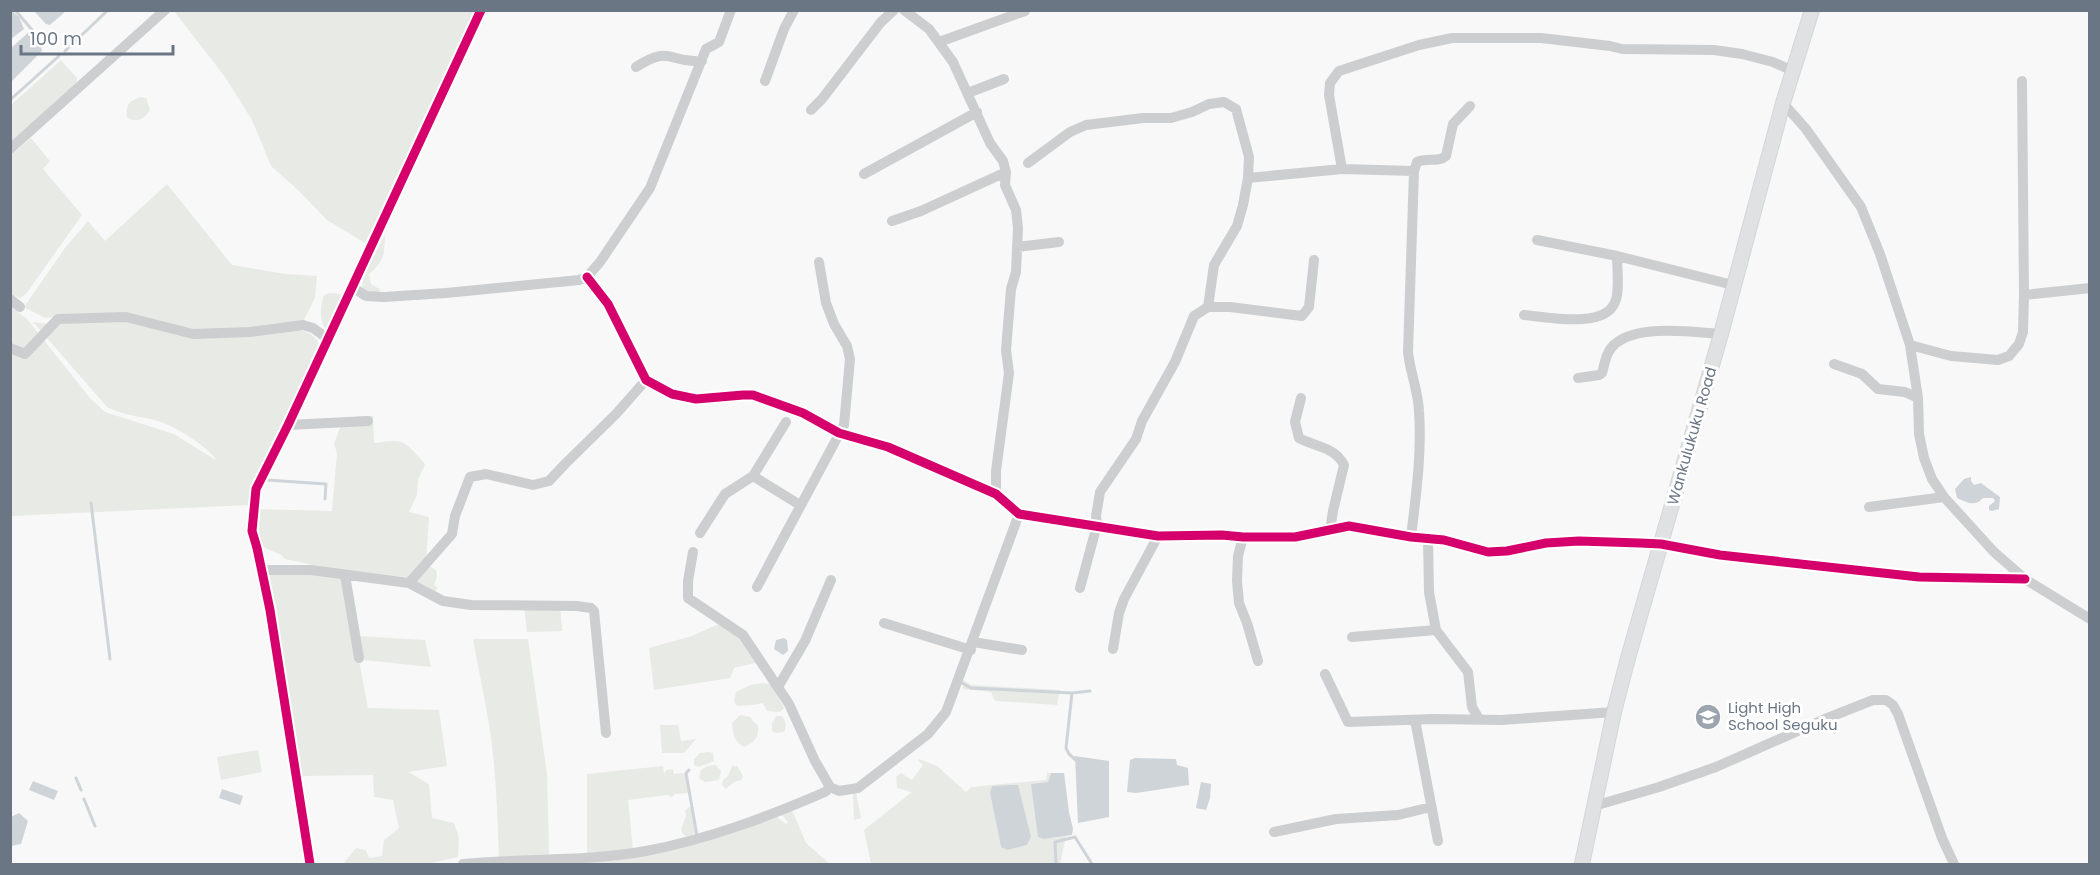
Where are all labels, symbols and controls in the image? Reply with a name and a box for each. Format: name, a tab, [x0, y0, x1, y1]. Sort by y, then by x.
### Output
scale bar	[21, 18, 172, 56]
text: 100 m	[30, 26, 82, 51]
street label: Wankulukuku Road	[1662, 364, 1721, 507]
place label: Light High School Seguku	[1728, 697, 1838, 735]
school or university icon: Light High School Seguku	[1693, 702, 1723, 732]

